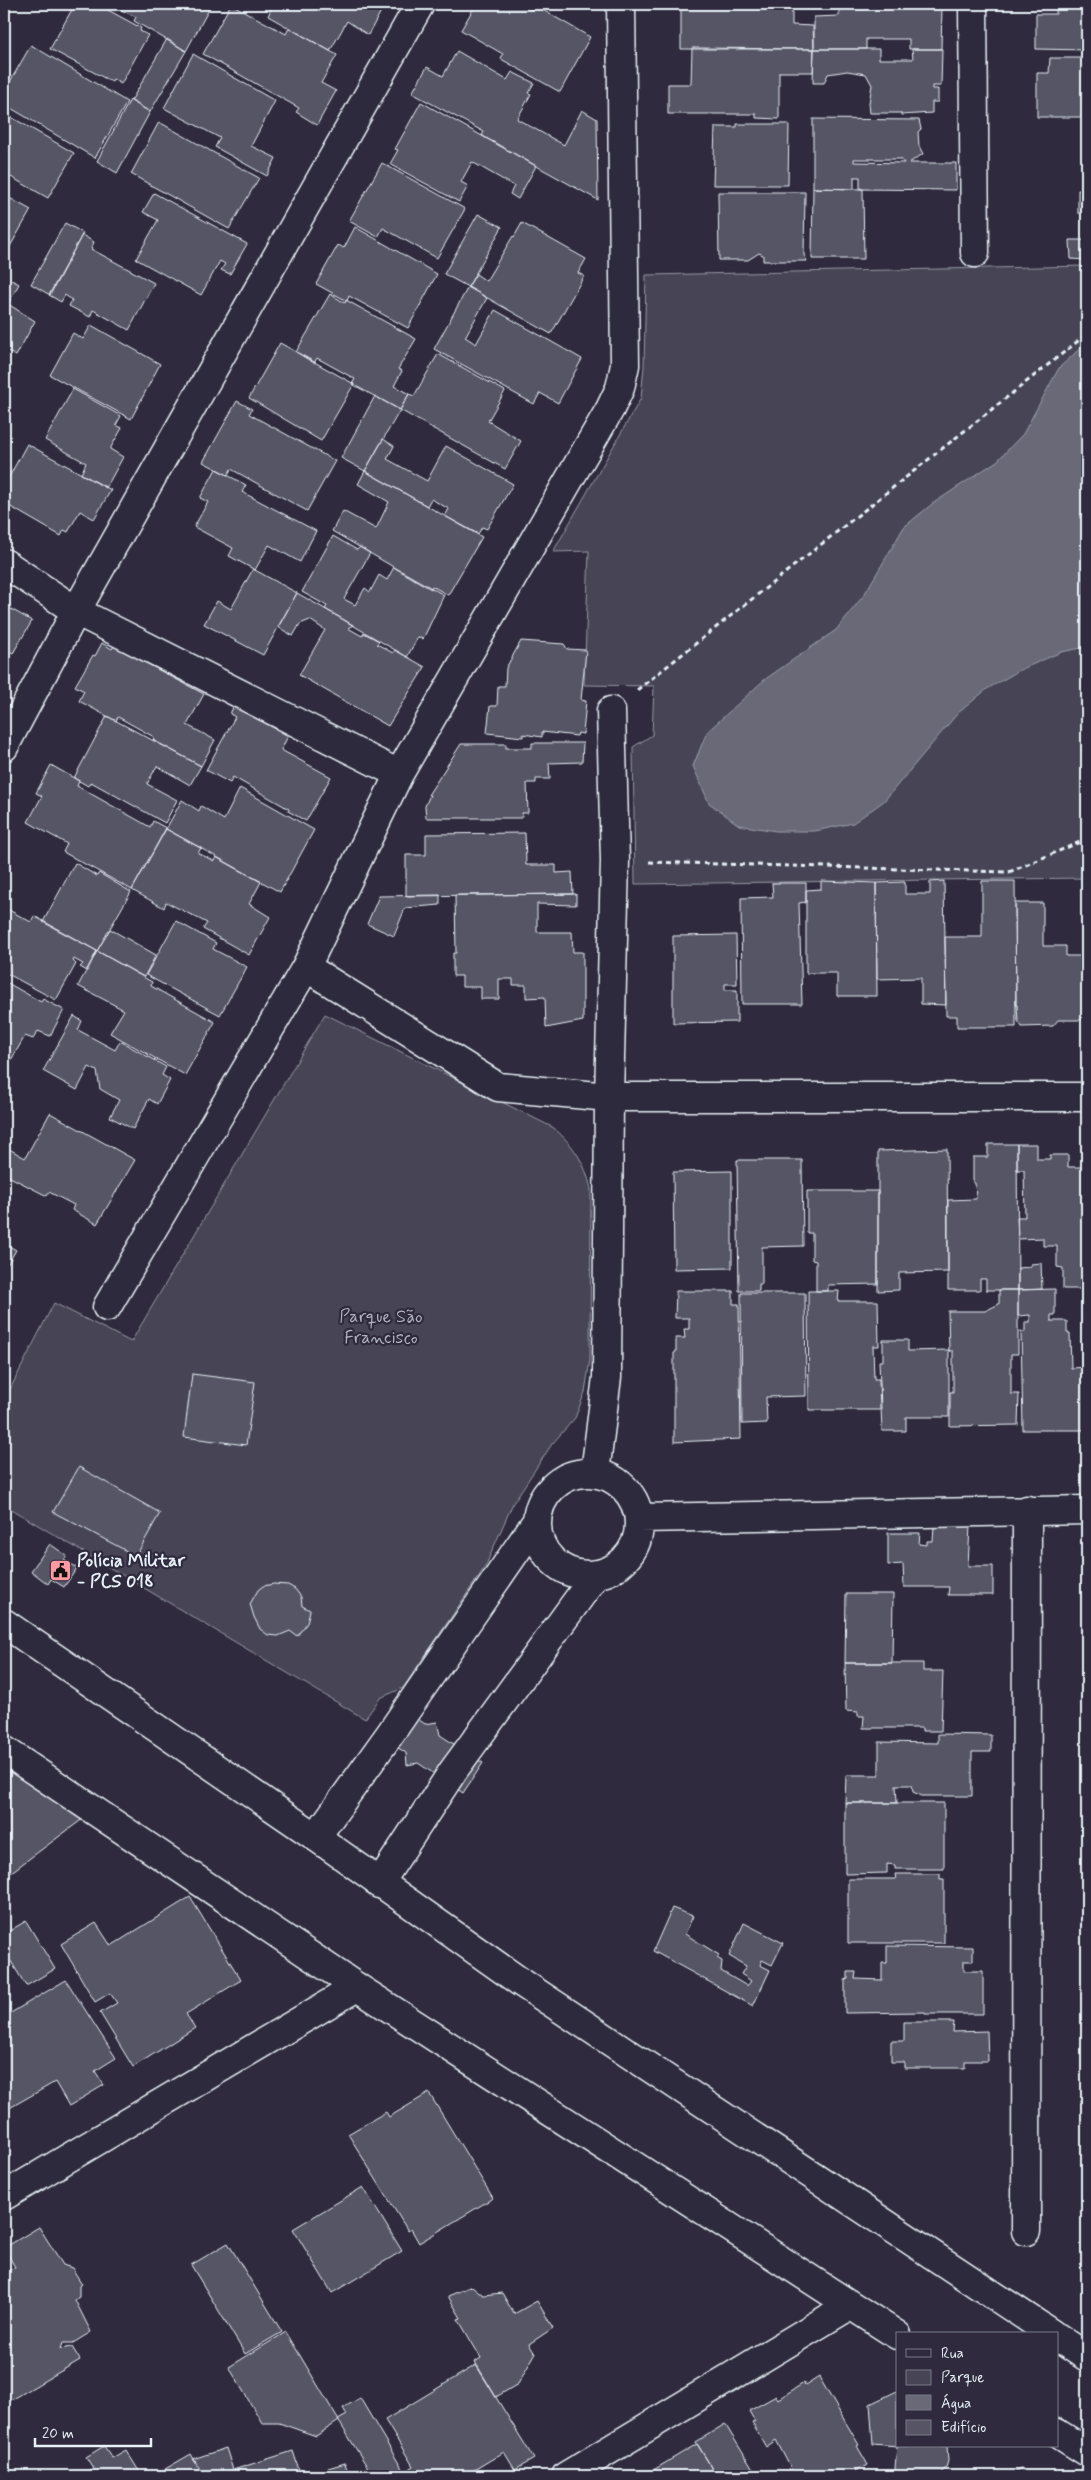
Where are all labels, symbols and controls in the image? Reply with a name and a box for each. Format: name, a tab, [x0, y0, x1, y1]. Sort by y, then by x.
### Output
park label: Parque São Francisco	[339, 1305, 423, 1350]
place label: Polícia Militar - PCS 018	[77, 1549, 186, 1594]
public building icon: Polícia Militar - PCS 018	[49, 1559, 73, 1583]
legend	[896, 2332, 1058, 2448]
text: Rua	[941, 2344, 964, 2364]
text: Parque	[941, 2368, 984, 2388]
text: Água	[941, 2393, 971, 2414]
scale bar	[35, 2415, 151, 2447]
text: Edifício	[941, 2418, 986, 2438]
text: 20 m	[42, 2424, 74, 2444]

